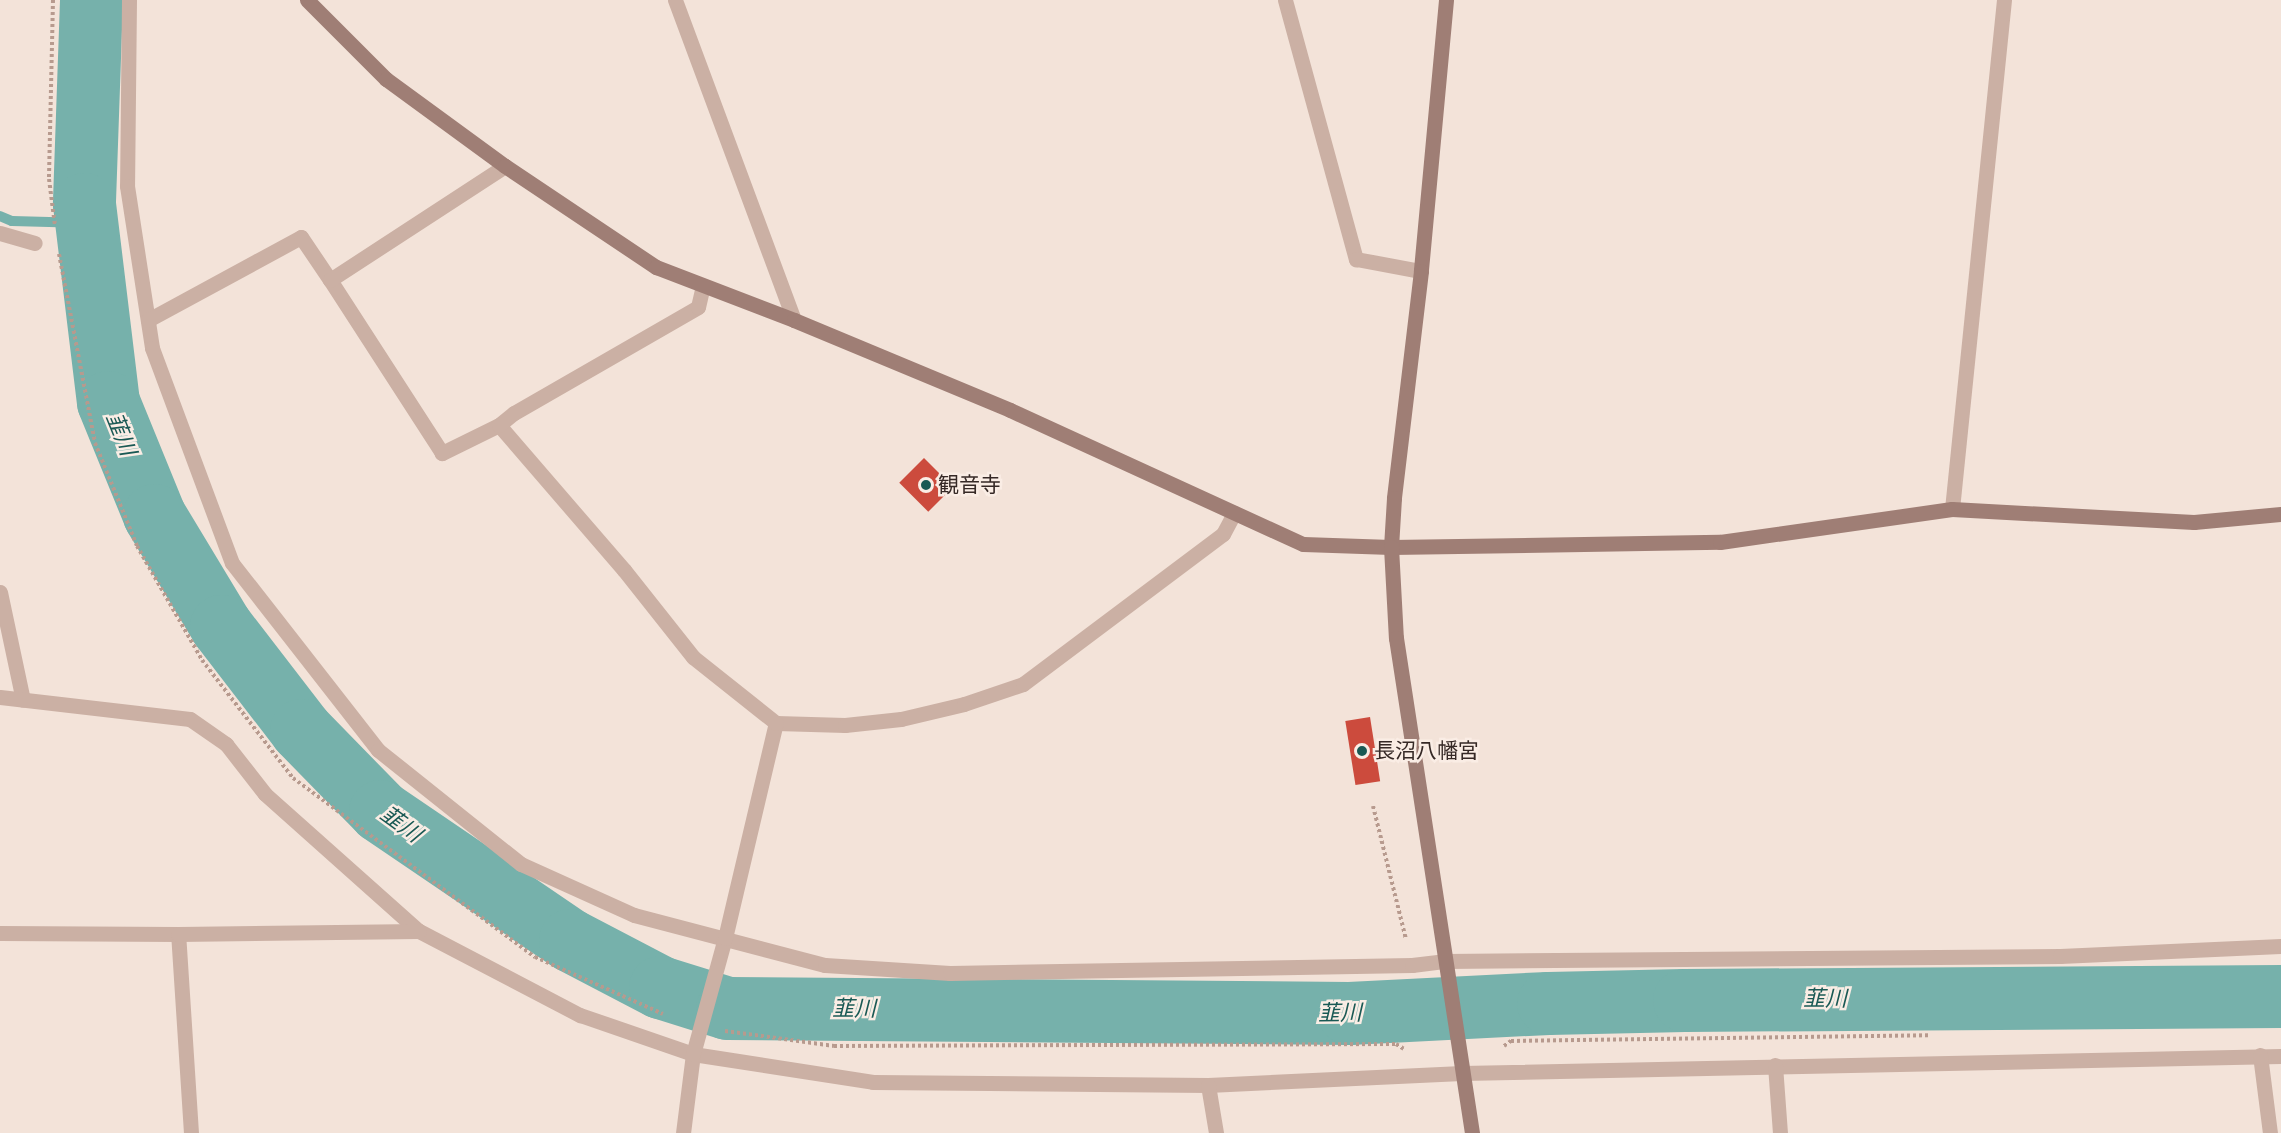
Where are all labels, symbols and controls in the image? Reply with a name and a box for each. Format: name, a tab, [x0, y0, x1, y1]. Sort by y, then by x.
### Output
water label: 韮川	[101, 409, 141, 459]
place label: 観音寺	[938, 472, 1001, 498]
marker: 観音寺	[919, 478, 933, 492]
place label: 長沼八幡宮	[1374, 738, 1479, 764]
marker: 長沼八幡宮	[1355, 744, 1369, 758]
water label: 韮川	[375, 800, 427, 848]
water label: 韮川	[1803, 986, 1847, 1012]
water label: 韮川	[832, 996, 876, 1022]
water label: 韮川	[1318, 999, 1362, 1027]

